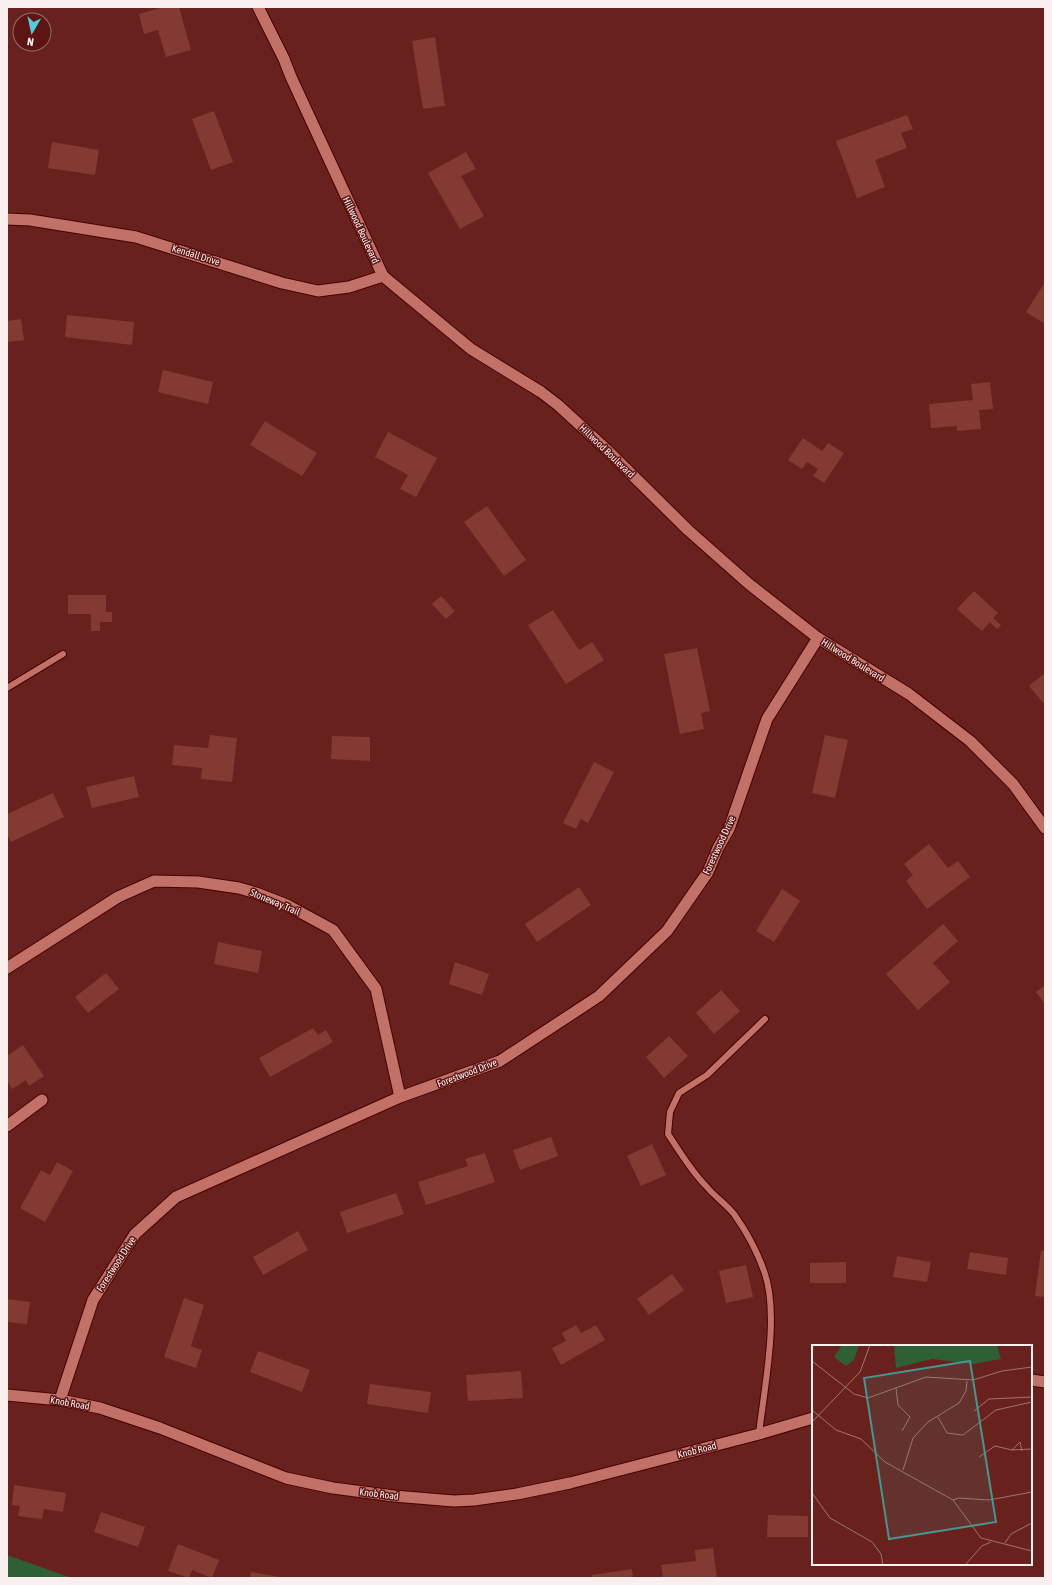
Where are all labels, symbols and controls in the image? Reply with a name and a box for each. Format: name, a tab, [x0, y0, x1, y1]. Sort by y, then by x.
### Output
north arrow	[12, 12, 52, 52]
text: N	[26, 35, 35, 48]
street label: Hillwood Boulevard	[341, 195, 381, 265]
street label: Kendall Drive	[171, 242, 222, 268]
street label: Hillwood Boulevard	[577, 422, 637, 480]
street label: Hillwood Boulevard	[819, 636, 887, 684]
street label: Forestwood Drive	[701, 814, 738, 876]
street label: Stoneway Trail	[248, 887, 302, 918]
street label: Forestwood Drive	[436, 1056, 499, 1089]
street label: Forestwood Drive	[94, 1234, 138, 1294]
inset map	[812, 1345, 1032, 1565]
street label: Knob Road	[50, 1394, 91, 1412]
street label: Knob Road	[676, 1440, 718, 1460]
street label: Knob Road	[359, 1486, 400, 1502]

